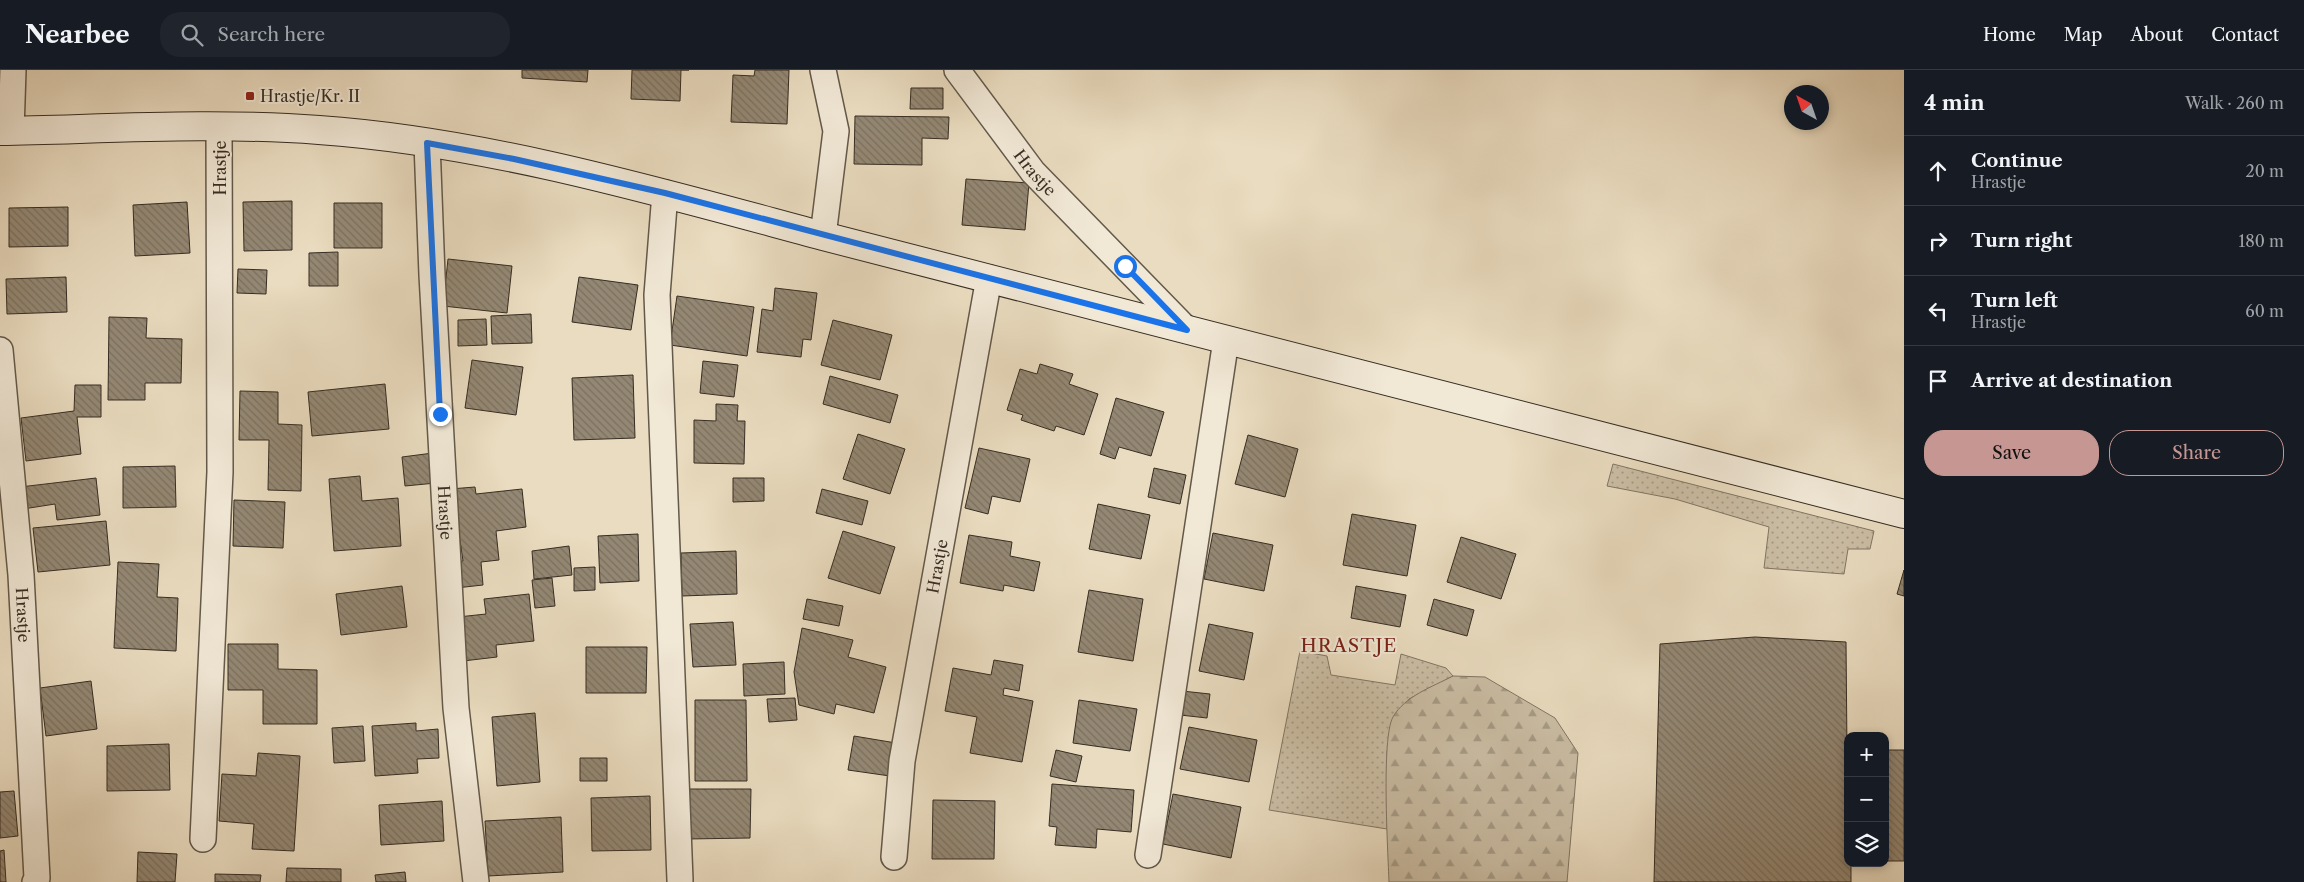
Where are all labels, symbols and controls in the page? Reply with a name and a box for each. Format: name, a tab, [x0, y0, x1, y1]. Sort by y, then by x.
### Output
search box	[160, 12, 510, 57]
text: Nearbee	[25, 20, 130, 49]
icon: search	[178, 21, 206, 49]
text: Search here	[218, 23, 325, 46]
text: Home	[1983, 24, 2036, 46]
text: Map	[2064, 24, 2102, 46]
text: About	[2130, 24, 2183, 46]
text: Contact	[2211, 24, 2279, 46]
north arrow	[1784, 85, 1829, 130]
place label: Hrastje/Kr. II	[260, 86, 360, 106]
marker: Hrastje/Kr. II	[244, 90, 256, 102]
text: 4 min	[1924, 90, 1985, 115]
text: Walk · 260 m	[2185, 93, 2284, 113]
street label: Hrastje	[210, 141, 230, 195]
street label: Hrastje	[1010, 145, 1061, 200]
text: Continue	[1971, 149, 2063, 172]
icon: ahead	[1924, 157, 1952, 185]
text: 20 m	[2245, 161, 2284, 181]
text: Hrastje	[1971, 172, 2026, 192]
icon: right	[1924, 227, 1952, 255]
text: Turn right	[1971, 229, 2072, 252]
text: 180 m	[2238, 231, 2284, 251]
route start	[1114, 255, 1137, 278]
text: Turn left	[1971, 289, 2058, 312]
icon: left	[1924, 297, 1952, 325]
text: 60 m	[2245, 301, 2284, 321]
text: Hrastje	[1971, 312, 2026, 332]
icon: arrive	[1924, 367, 1952, 395]
text: Arrive at destination	[1971, 369, 2172, 392]
route end	[429, 403, 452, 426]
button: Save	[1924, 430, 2099, 476]
button: Share	[2109, 430, 2284, 476]
street label: Hrastje	[434, 485, 457, 541]
street label: Hrastje	[922, 538, 952, 595]
street label: Hrastje	[12, 587, 35, 643]
district label: HRASTJE	[1301, 634, 1397, 657]
map controls	[1844, 732, 1889, 867]
button: +	[1844, 732, 1889, 777]
button: −	[1844, 777, 1889, 822]
button: layers	[1844, 822, 1889, 867]

